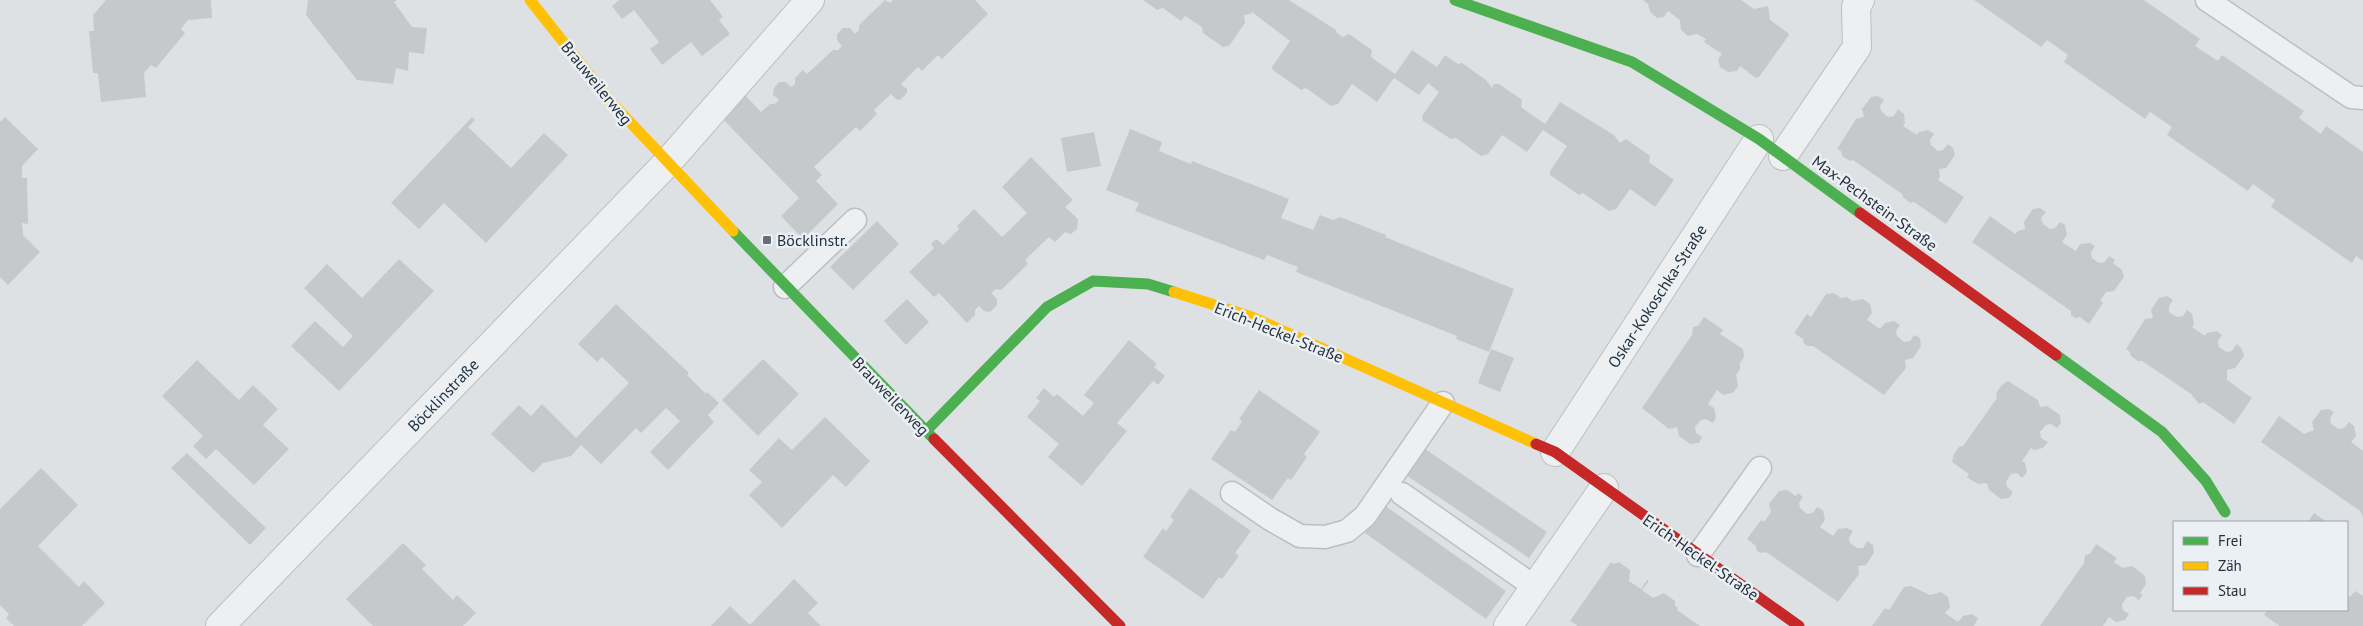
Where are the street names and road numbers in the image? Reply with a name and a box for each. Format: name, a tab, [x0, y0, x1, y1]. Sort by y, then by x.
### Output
street label: Brauweilerweg	[557, 37, 637, 129]
street label: Max-Pechstein-Straße	[1808, 151, 1942, 255]
street label: Oskar-Kokoschka-Straße	[1603, 220, 1711, 372]
street label: Erich-Heckel-Straße	[1212, 297, 1346, 367]
street label: Brauweilerweg	[848, 352, 934, 440]
street label: Böcklinstraße	[403, 354, 483, 436]
street label: Erich-Heckel-Straße	[1639, 510, 1763, 604]

